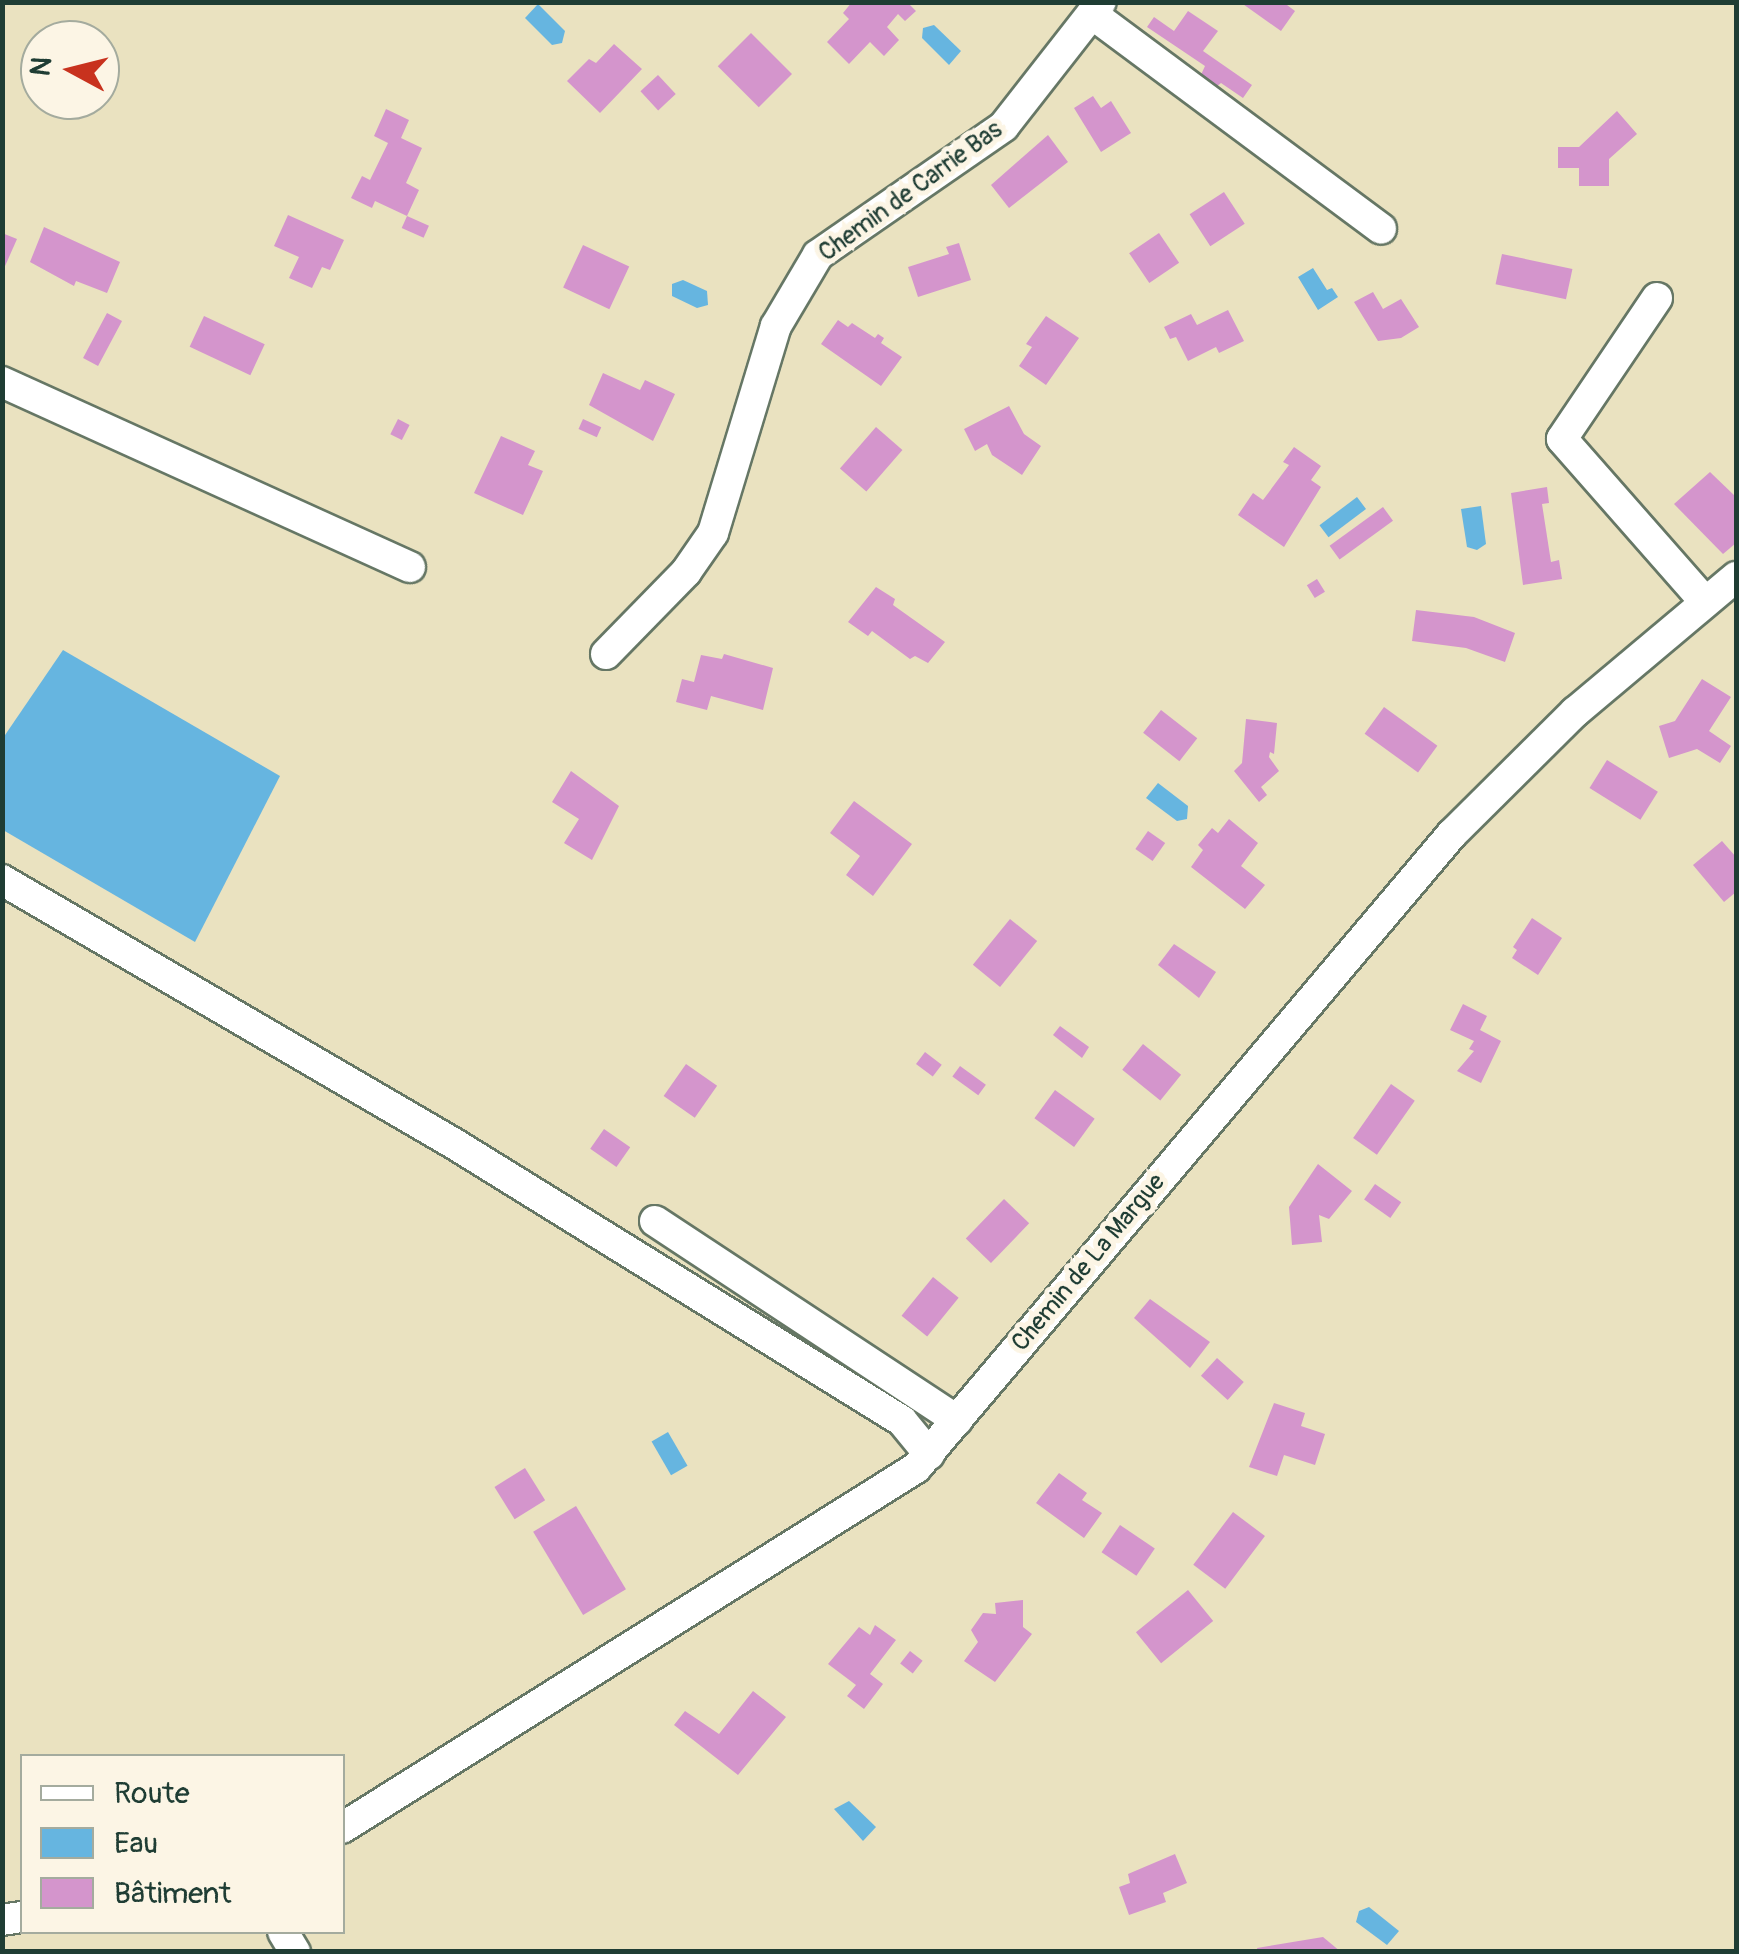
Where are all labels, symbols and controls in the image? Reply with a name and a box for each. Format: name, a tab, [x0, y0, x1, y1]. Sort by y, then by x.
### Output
north arrow	[20, 20, 120, 120]
text: N	[23, 55, 60, 78]
street label: Chemin de Carrie Bas	[813, 115, 1009, 269]
street label: Chemin de La Margue	[1006, 1168, 1172, 1358]
legend	[20, 1754, 345, 1934]
text: Route	[114, 1775, 189, 1812]
text: Eau	[114, 1825, 158, 1862]
text: Bâtiment	[114, 1875, 231, 1912]

